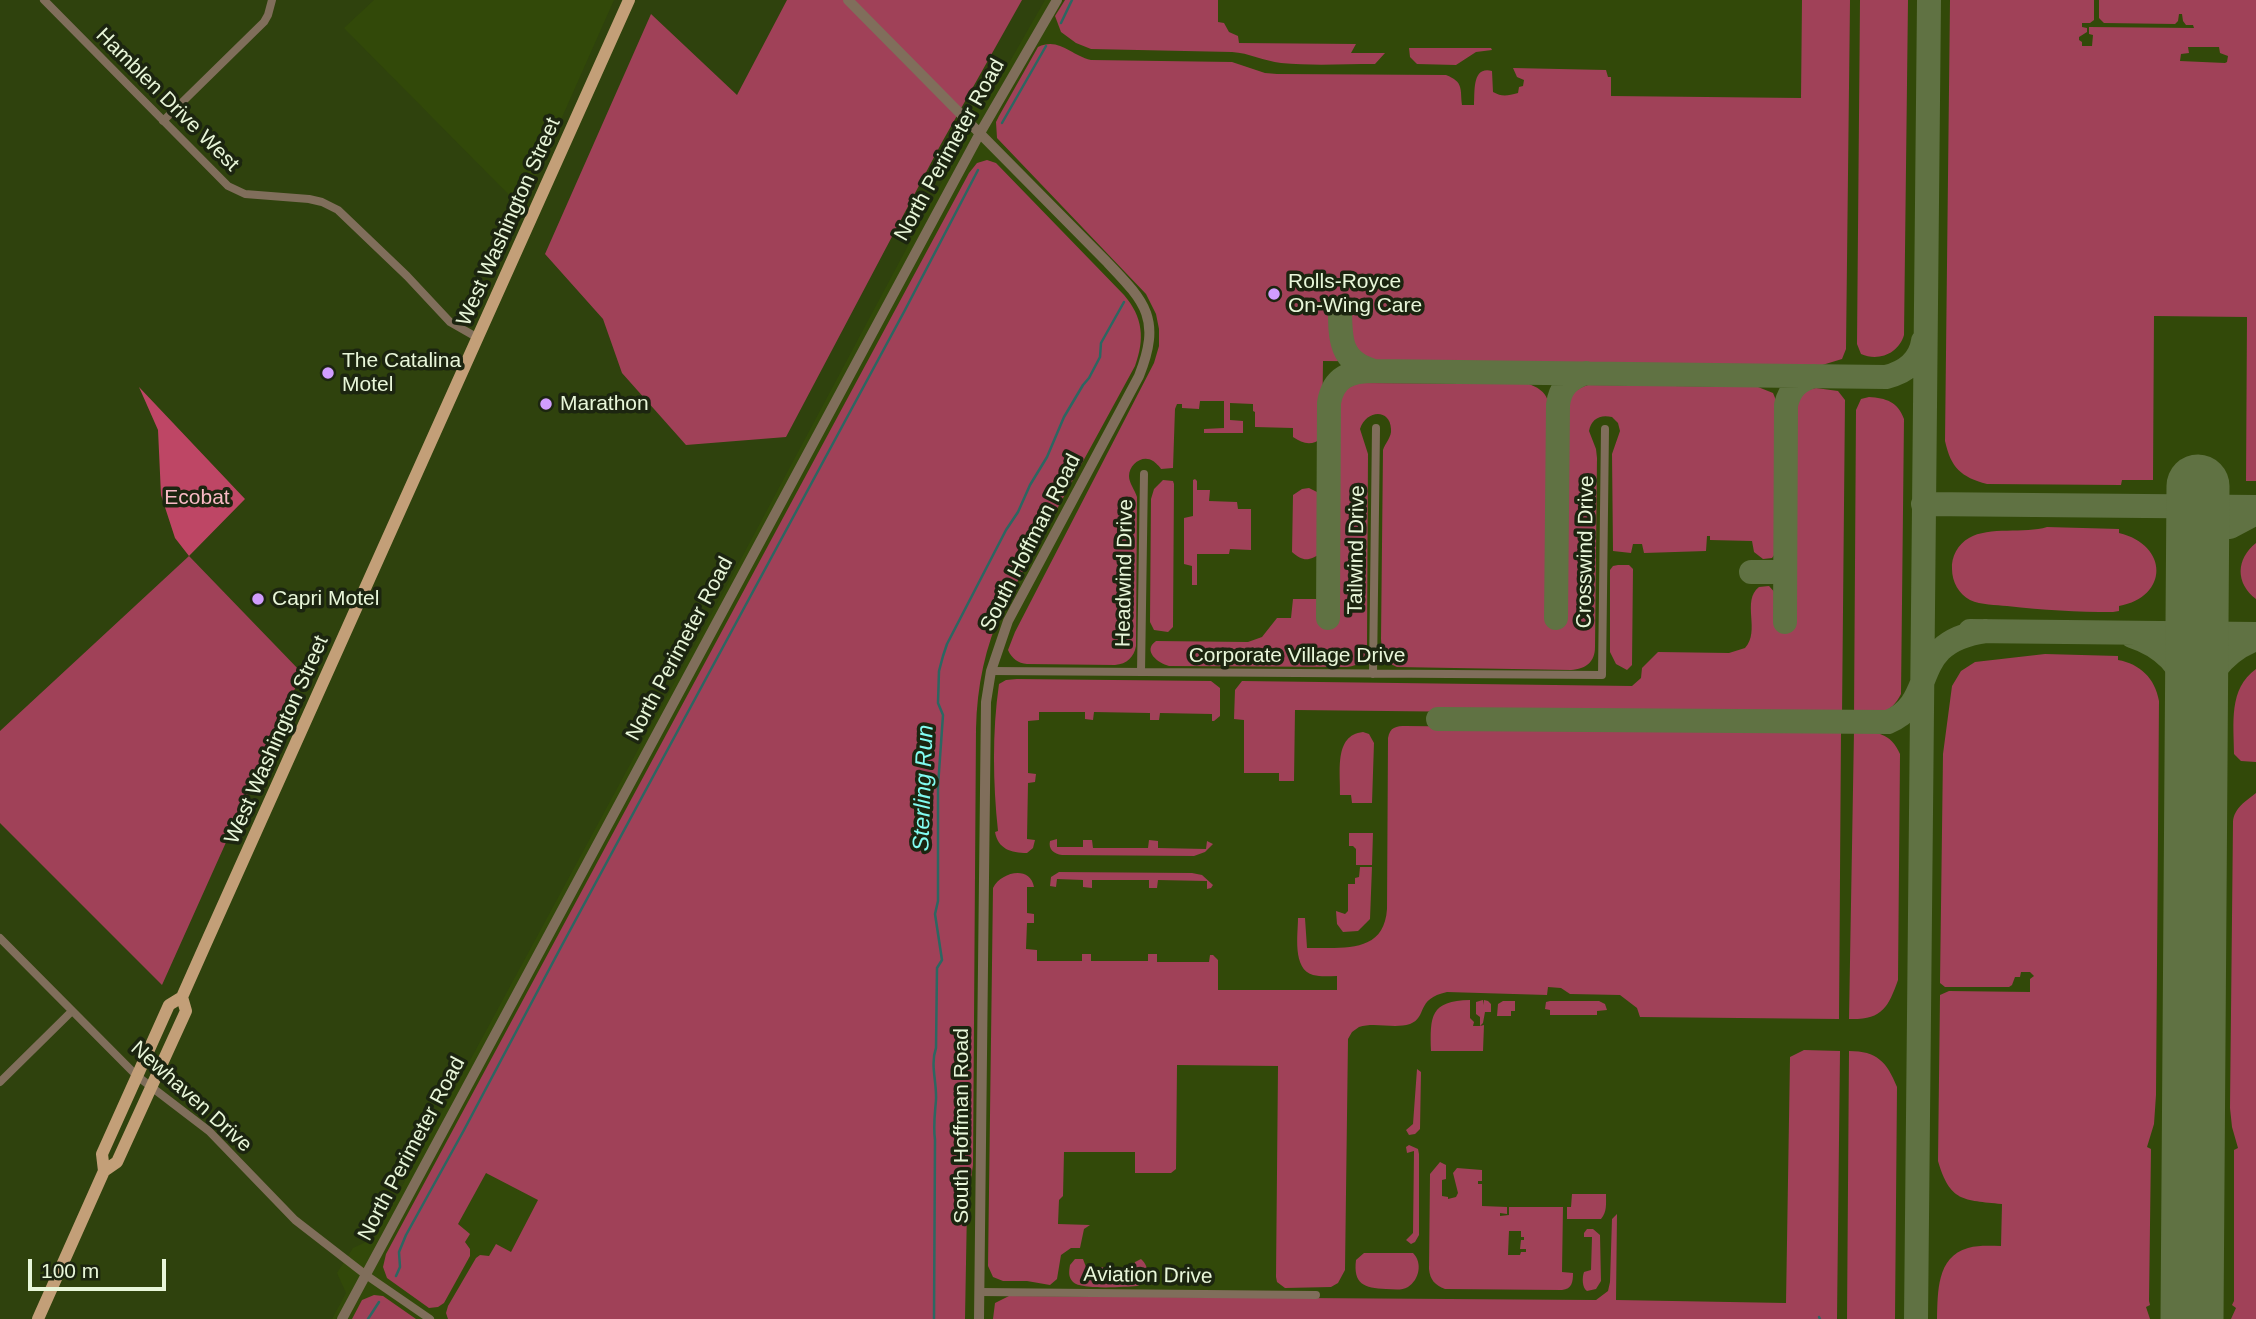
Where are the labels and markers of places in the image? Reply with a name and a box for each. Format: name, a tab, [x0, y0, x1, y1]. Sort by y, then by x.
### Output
place label: Rolls-Royce On-Wing Care	[1288, 269, 1422, 319]
marker: Rolls-Royce On-Wing Care	[1266, 286, 1282, 302]
place label: The Catalina Motel	[342, 348, 461, 398]
marker: The Catalina Motel	[320, 365, 336, 381]
place label: Marathon	[560, 391, 649, 417]
marker: Marathon	[538, 396, 554, 412]
place label: Capri Motel	[272, 586, 379, 612]
marker: Capri Motel	[250, 591, 266, 607]

